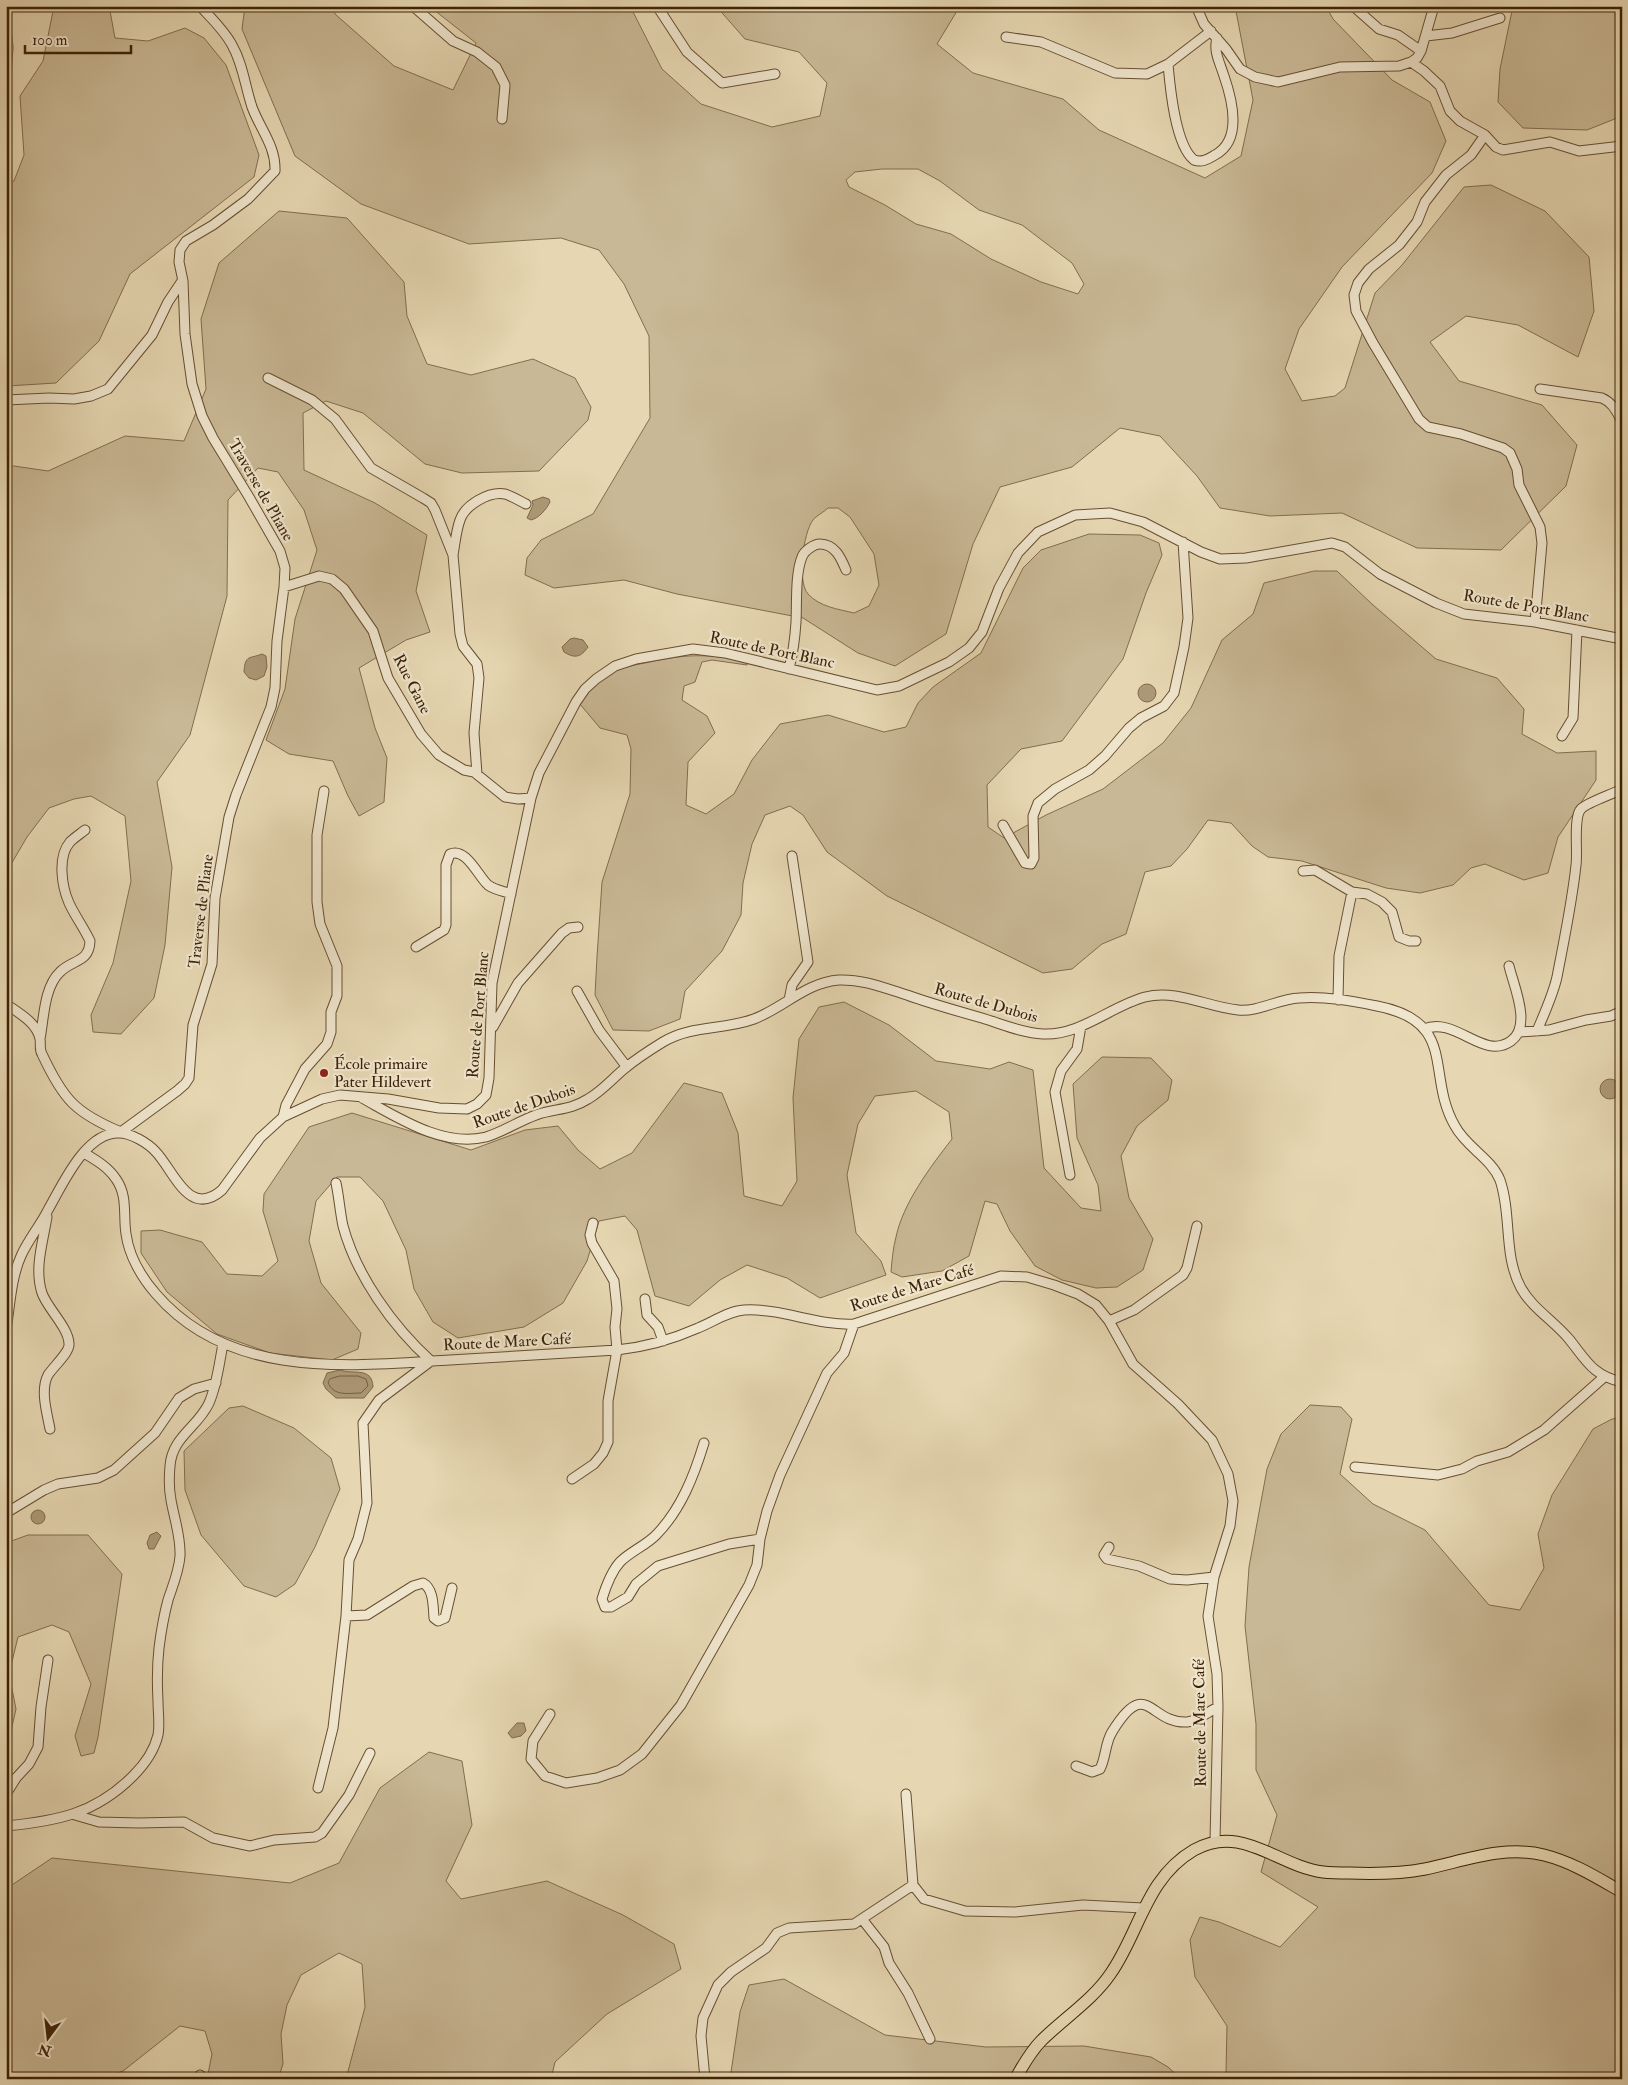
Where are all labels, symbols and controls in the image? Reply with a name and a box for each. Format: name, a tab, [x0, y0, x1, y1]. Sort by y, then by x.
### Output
scale bar	[25, 22, 131, 54]
text: 100 m	[32, 31, 68, 50]
street label: Traverse de Pliane	[224, 435, 298, 545]
street label: Route de Port Blanc	[1462, 585, 1591, 627]
street label: Route de Port Blanc	[708, 627, 837, 673]
street label: Rue Gane	[388, 651, 436, 718]
street label: Traverse de Pliane	[184, 853, 218, 969]
street label: Route de Port Blanc	[462, 950, 494, 1079]
street label: Route de Dubois	[932, 979, 1040, 1027]
place label: École primaire Pater Hildevert	[334, 1053, 431, 1092]
marker: École primaire Pater Hildevert	[318, 1067, 330, 1079]
street label: Route de Dubois	[470, 1079, 578, 1133]
street label: Route de Mare Café	[848, 1260, 977, 1316]
street label: Route de Mare Café	[442, 1329, 572, 1355]
street label: Route de Mare Café	[1189, 1658, 1211, 1787]
north arrow	[22, 2012, 72, 2062]
text: N	[36, 2040, 54, 2060]

